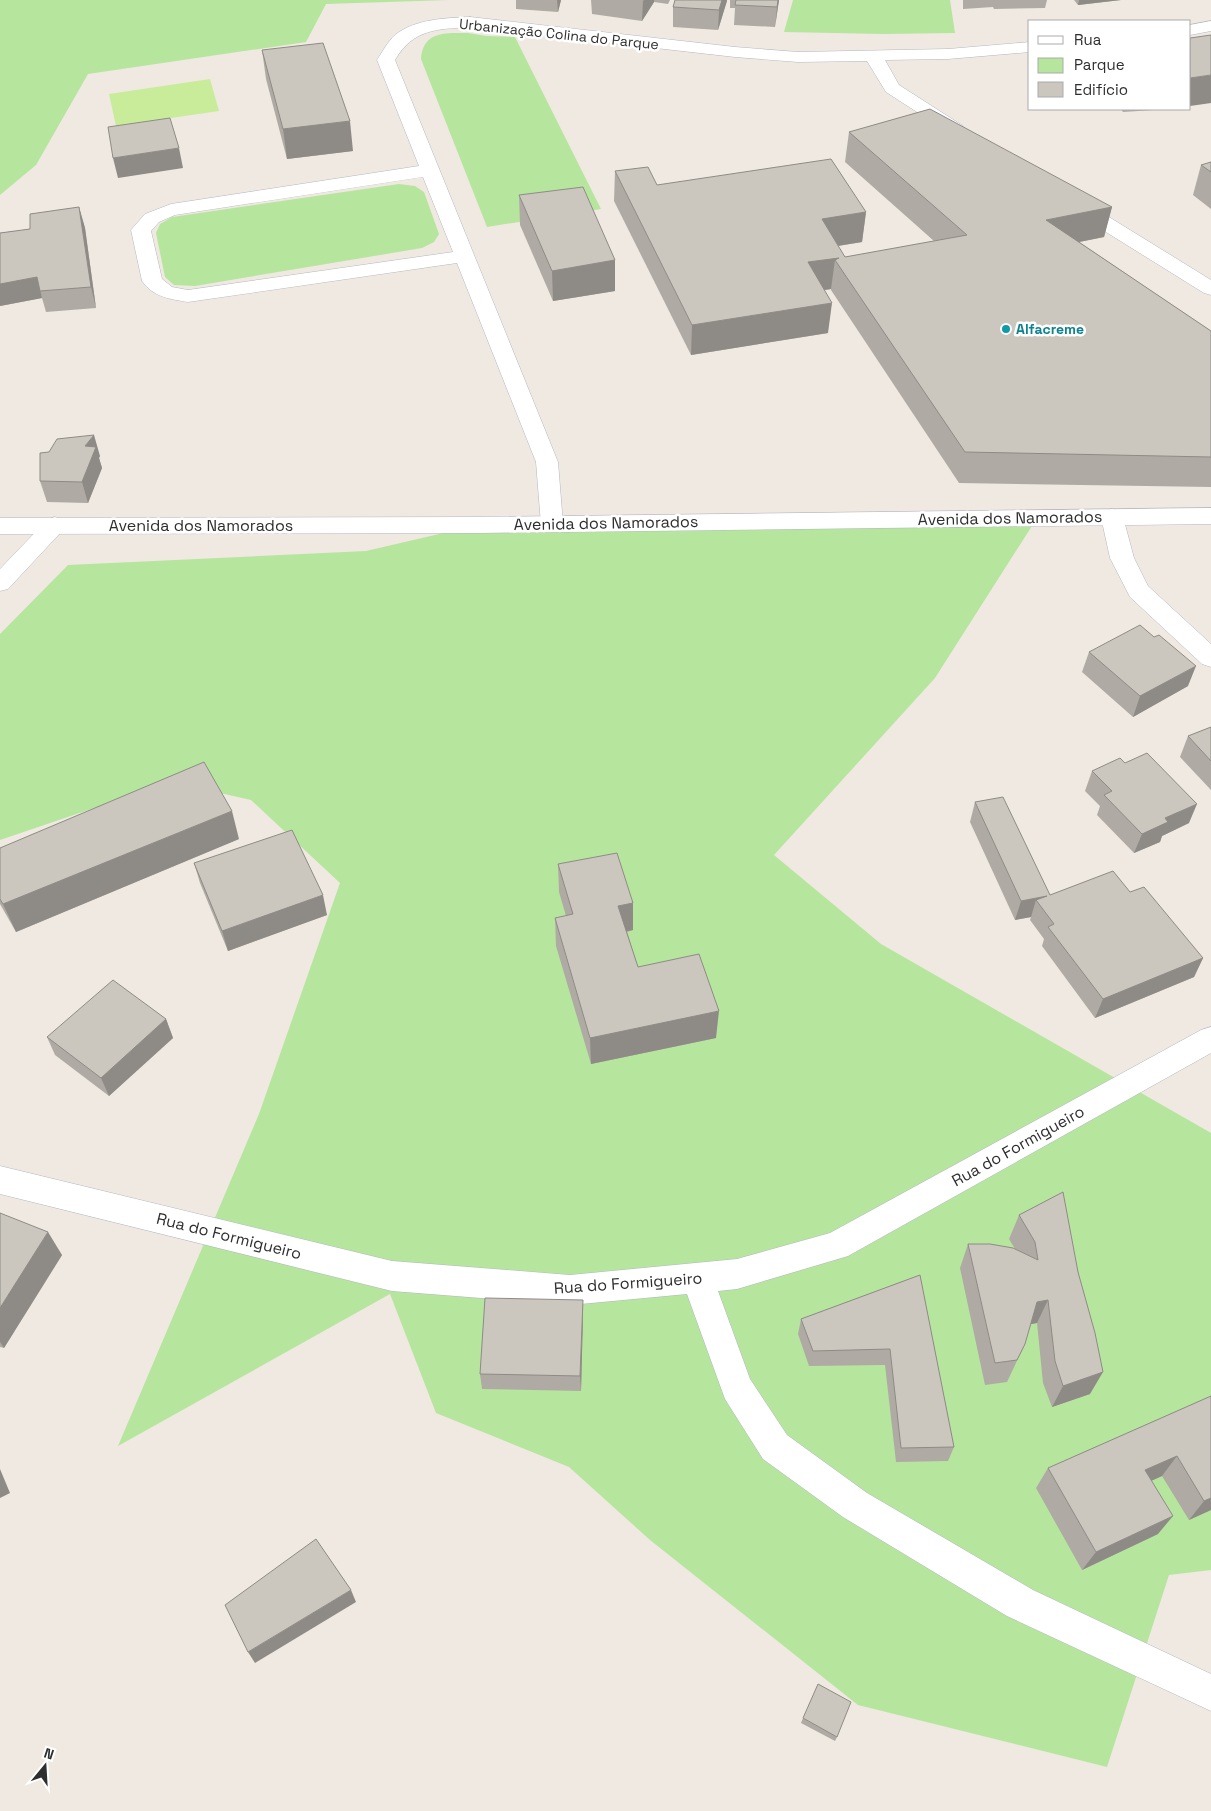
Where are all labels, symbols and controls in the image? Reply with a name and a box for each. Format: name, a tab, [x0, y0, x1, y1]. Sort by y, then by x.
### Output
street label: Urbanização Colina do Parque	[458, 15, 660, 53]
legend	[1028, 20, 1191, 110]
text: Rua	[1074, 30, 1102, 49]
text: Parque	[1074, 55, 1125, 74]
text: Edifício	[1074, 80, 1128, 99]
place label: Alfacreme	[1016, 320, 1084, 338]
marker: Alfacreme	[1000, 323, 1012, 335]
street label: Avenida dos Namorados	[918, 506, 1102, 530]
street label: Avenida dos Namorados	[514, 511, 698, 535]
street label: Avenida dos Namorados	[109, 515, 293, 536]
street label: Rua do Formigueiro	[948, 1101, 1088, 1191]
street label: Rua do Formigueiro	[154, 1208, 304, 1264]
street label: Rua do Formigueiro	[553, 1267, 703, 1299]
north arrow	[20, 1741, 70, 1791]
text: N	[42, 1744, 56, 1764]

